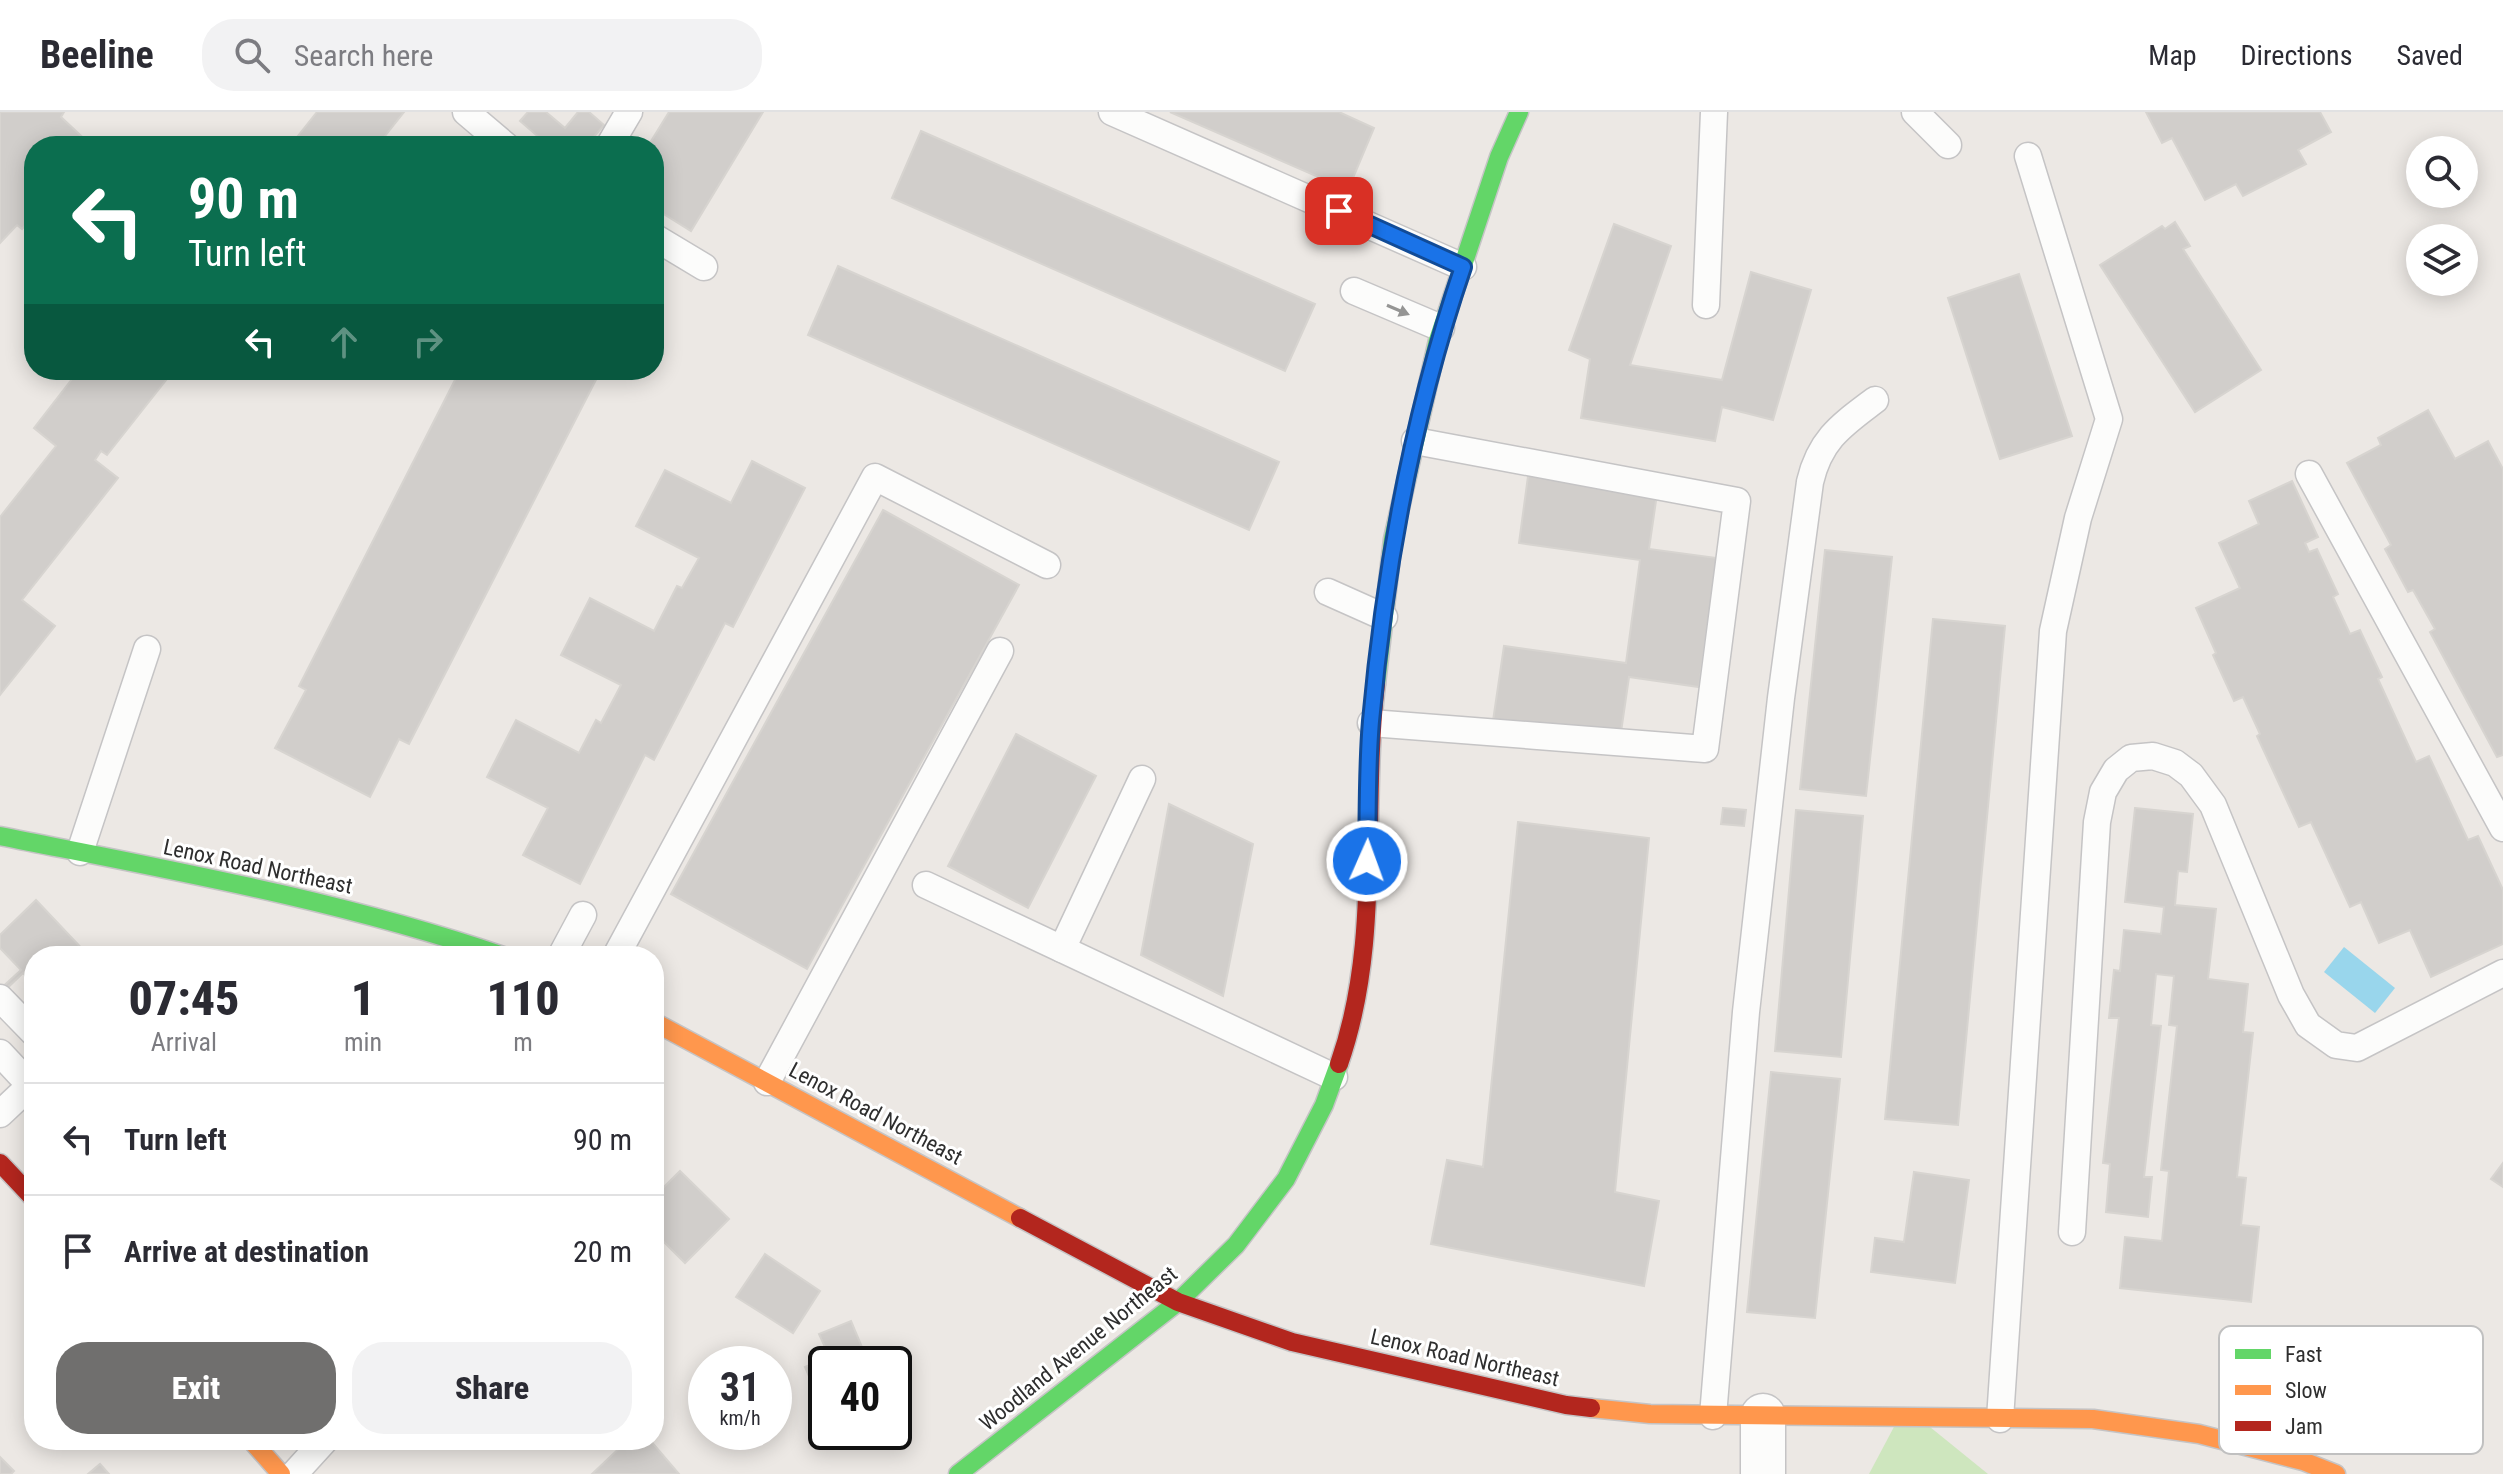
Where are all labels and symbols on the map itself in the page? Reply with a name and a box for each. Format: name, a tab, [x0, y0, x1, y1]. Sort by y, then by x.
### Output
pin	[1305, 177, 1373, 245]
one-way arrow	[1386, 303, 1409, 316]
position arrow	[1325, 819, 1409, 903]
street label: Lenox Road Northeast	[161, 834, 355, 899]
street label: Lenox Road Northeast	[785, 1057, 967, 1170]
street label: Woodland Avenue Northeast	[975, 1261, 1182, 1436]
street label: Lenox Road Northeast	[1368, 1324, 1562, 1391]
legend	[2219, 1326, 2483, 1454]
text: Fast	[2285, 1342, 2322, 1367]
speed limit sign: 40	[808, 1346, 912, 1450]
text: Slow	[2285, 1378, 2327, 1403]
text: Jam	[2285, 1414, 2323, 1439]

